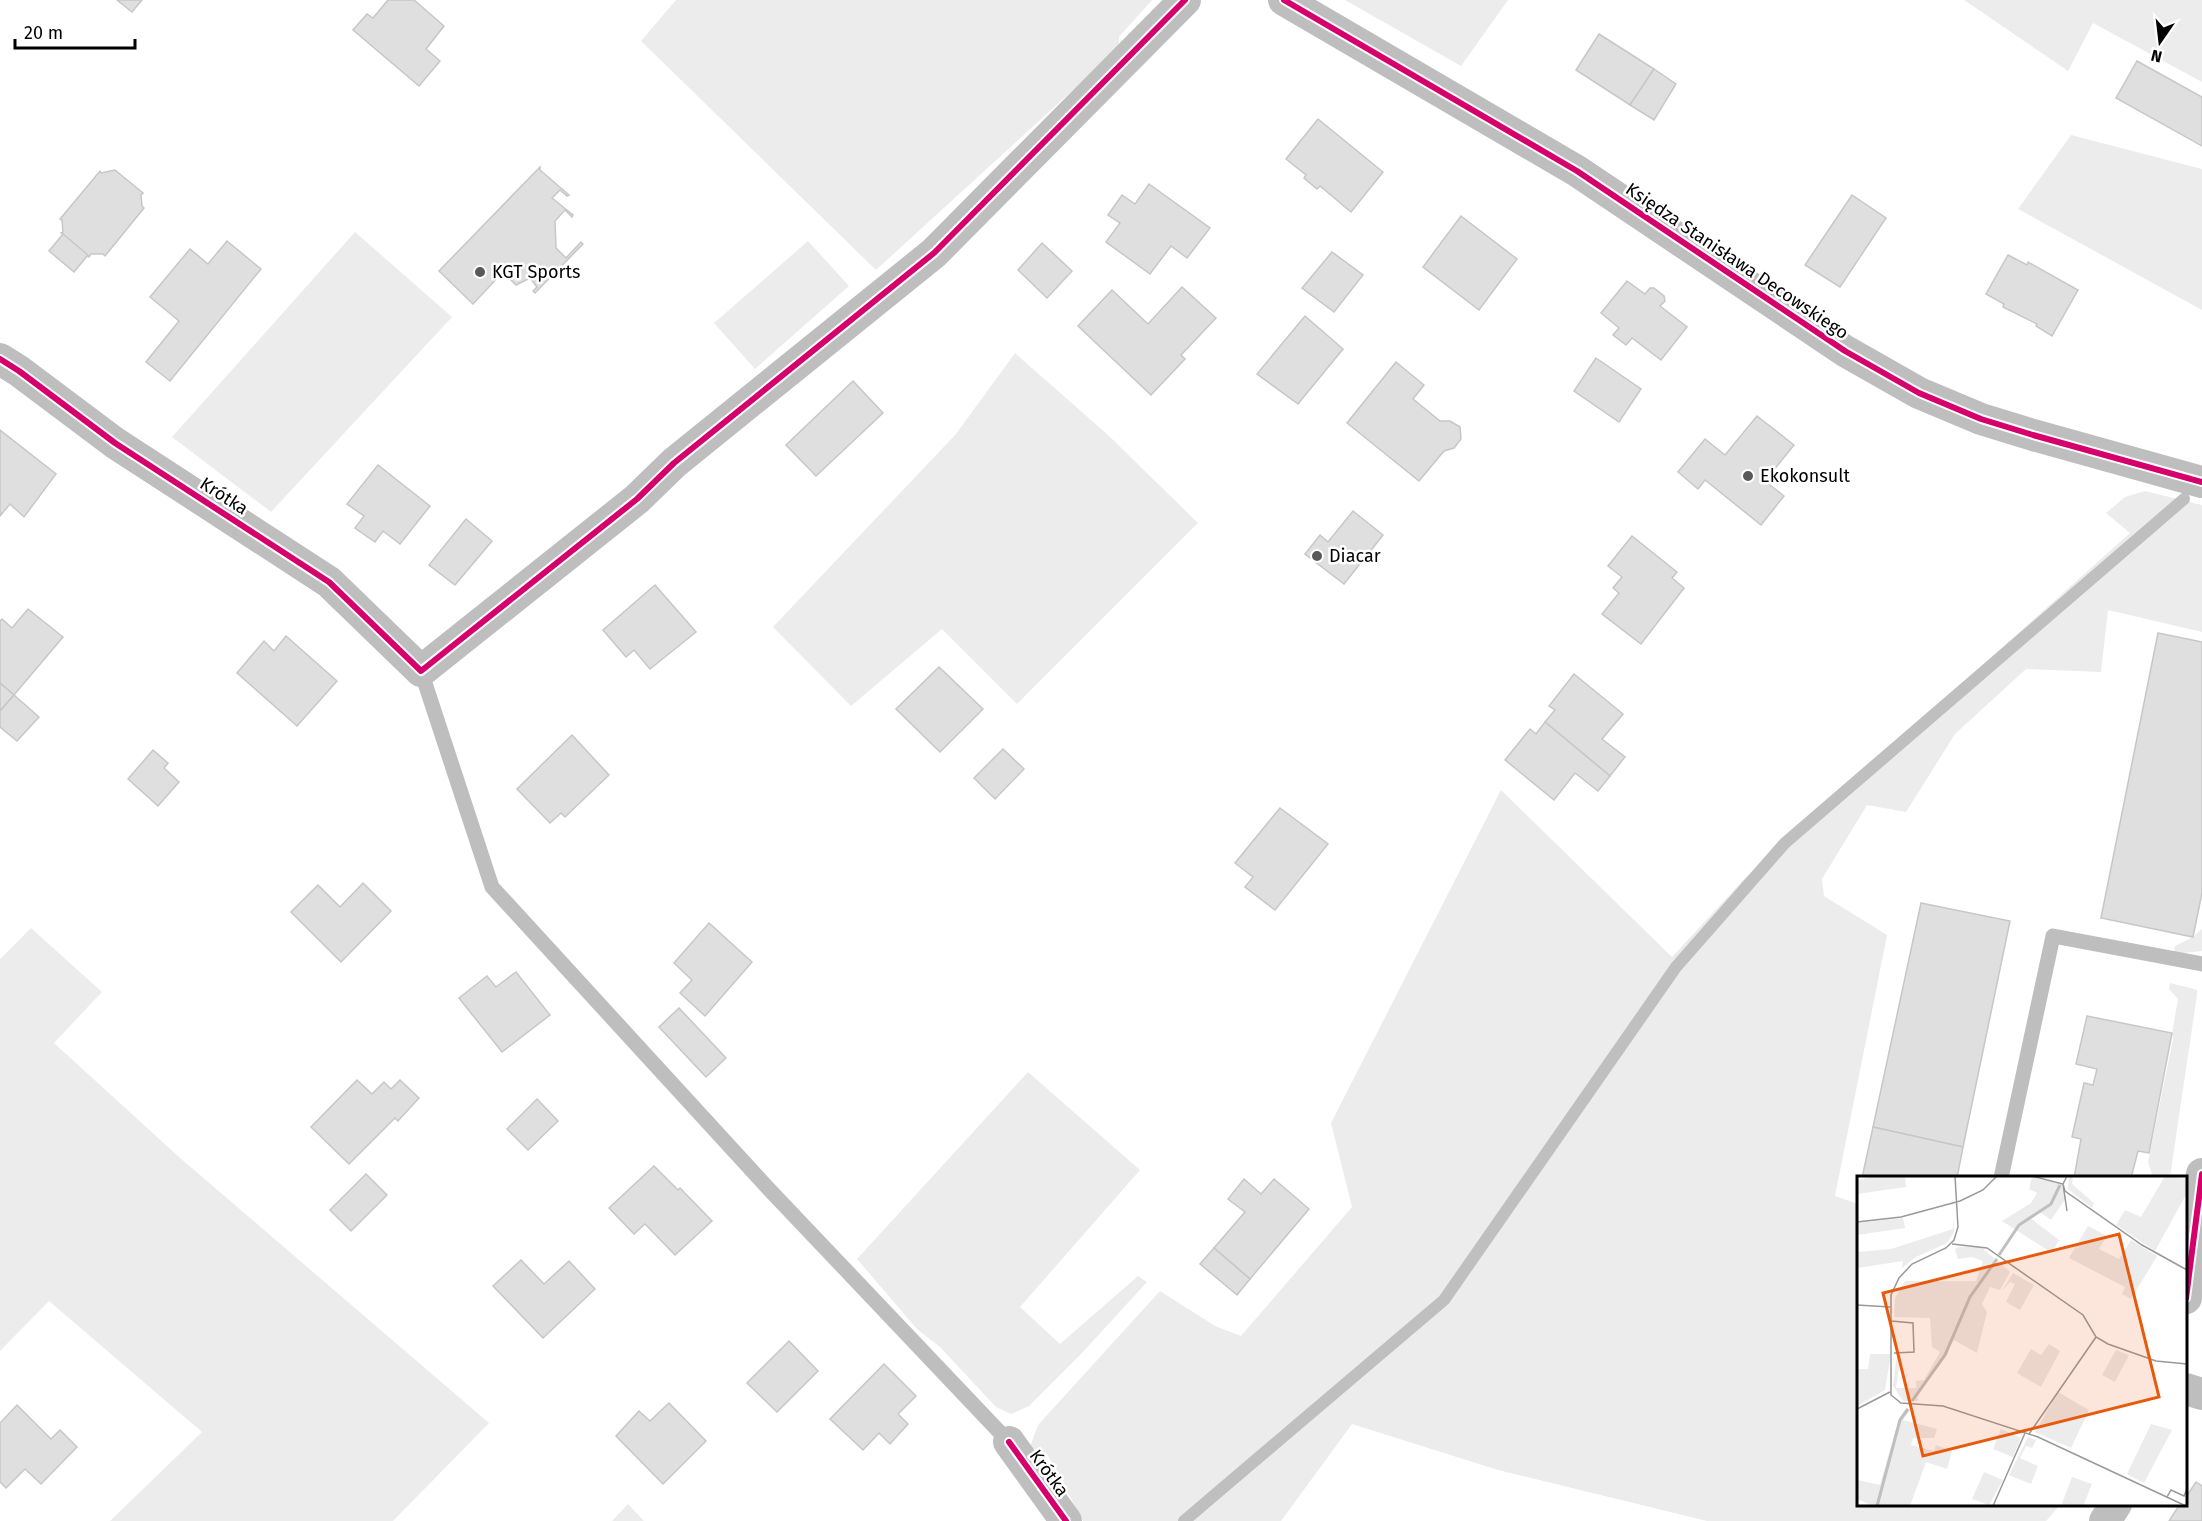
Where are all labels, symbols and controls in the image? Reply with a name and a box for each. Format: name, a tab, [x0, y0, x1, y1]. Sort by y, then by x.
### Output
scale bar	[15, 12, 135, 50]
north arrow	[2130, 12, 2190, 72]
text: 20 m	[24, 22, 63, 44]
text: N	[2149, 46, 2164, 67]
street label: Księdza Stanisława Decowskiego	[1621, 178, 1853, 344]
place label: KGT Sports	[492, 261, 580, 283]
marker: KGT Sports	[473, 265, 487, 279]
place label: Ekokonsult	[1760, 465, 1850, 487]
marker: Ekokonsult	[1741, 469, 1755, 483]
street label: Krótka	[196, 472, 252, 520]
place label: Diacar	[1329, 545, 1381, 567]
marker: Diacar	[1310, 549, 1324, 563]
inset map	[1857, 1176, 2187, 1506]
street label: Krótka	[1025, 1445, 1073, 1501]

